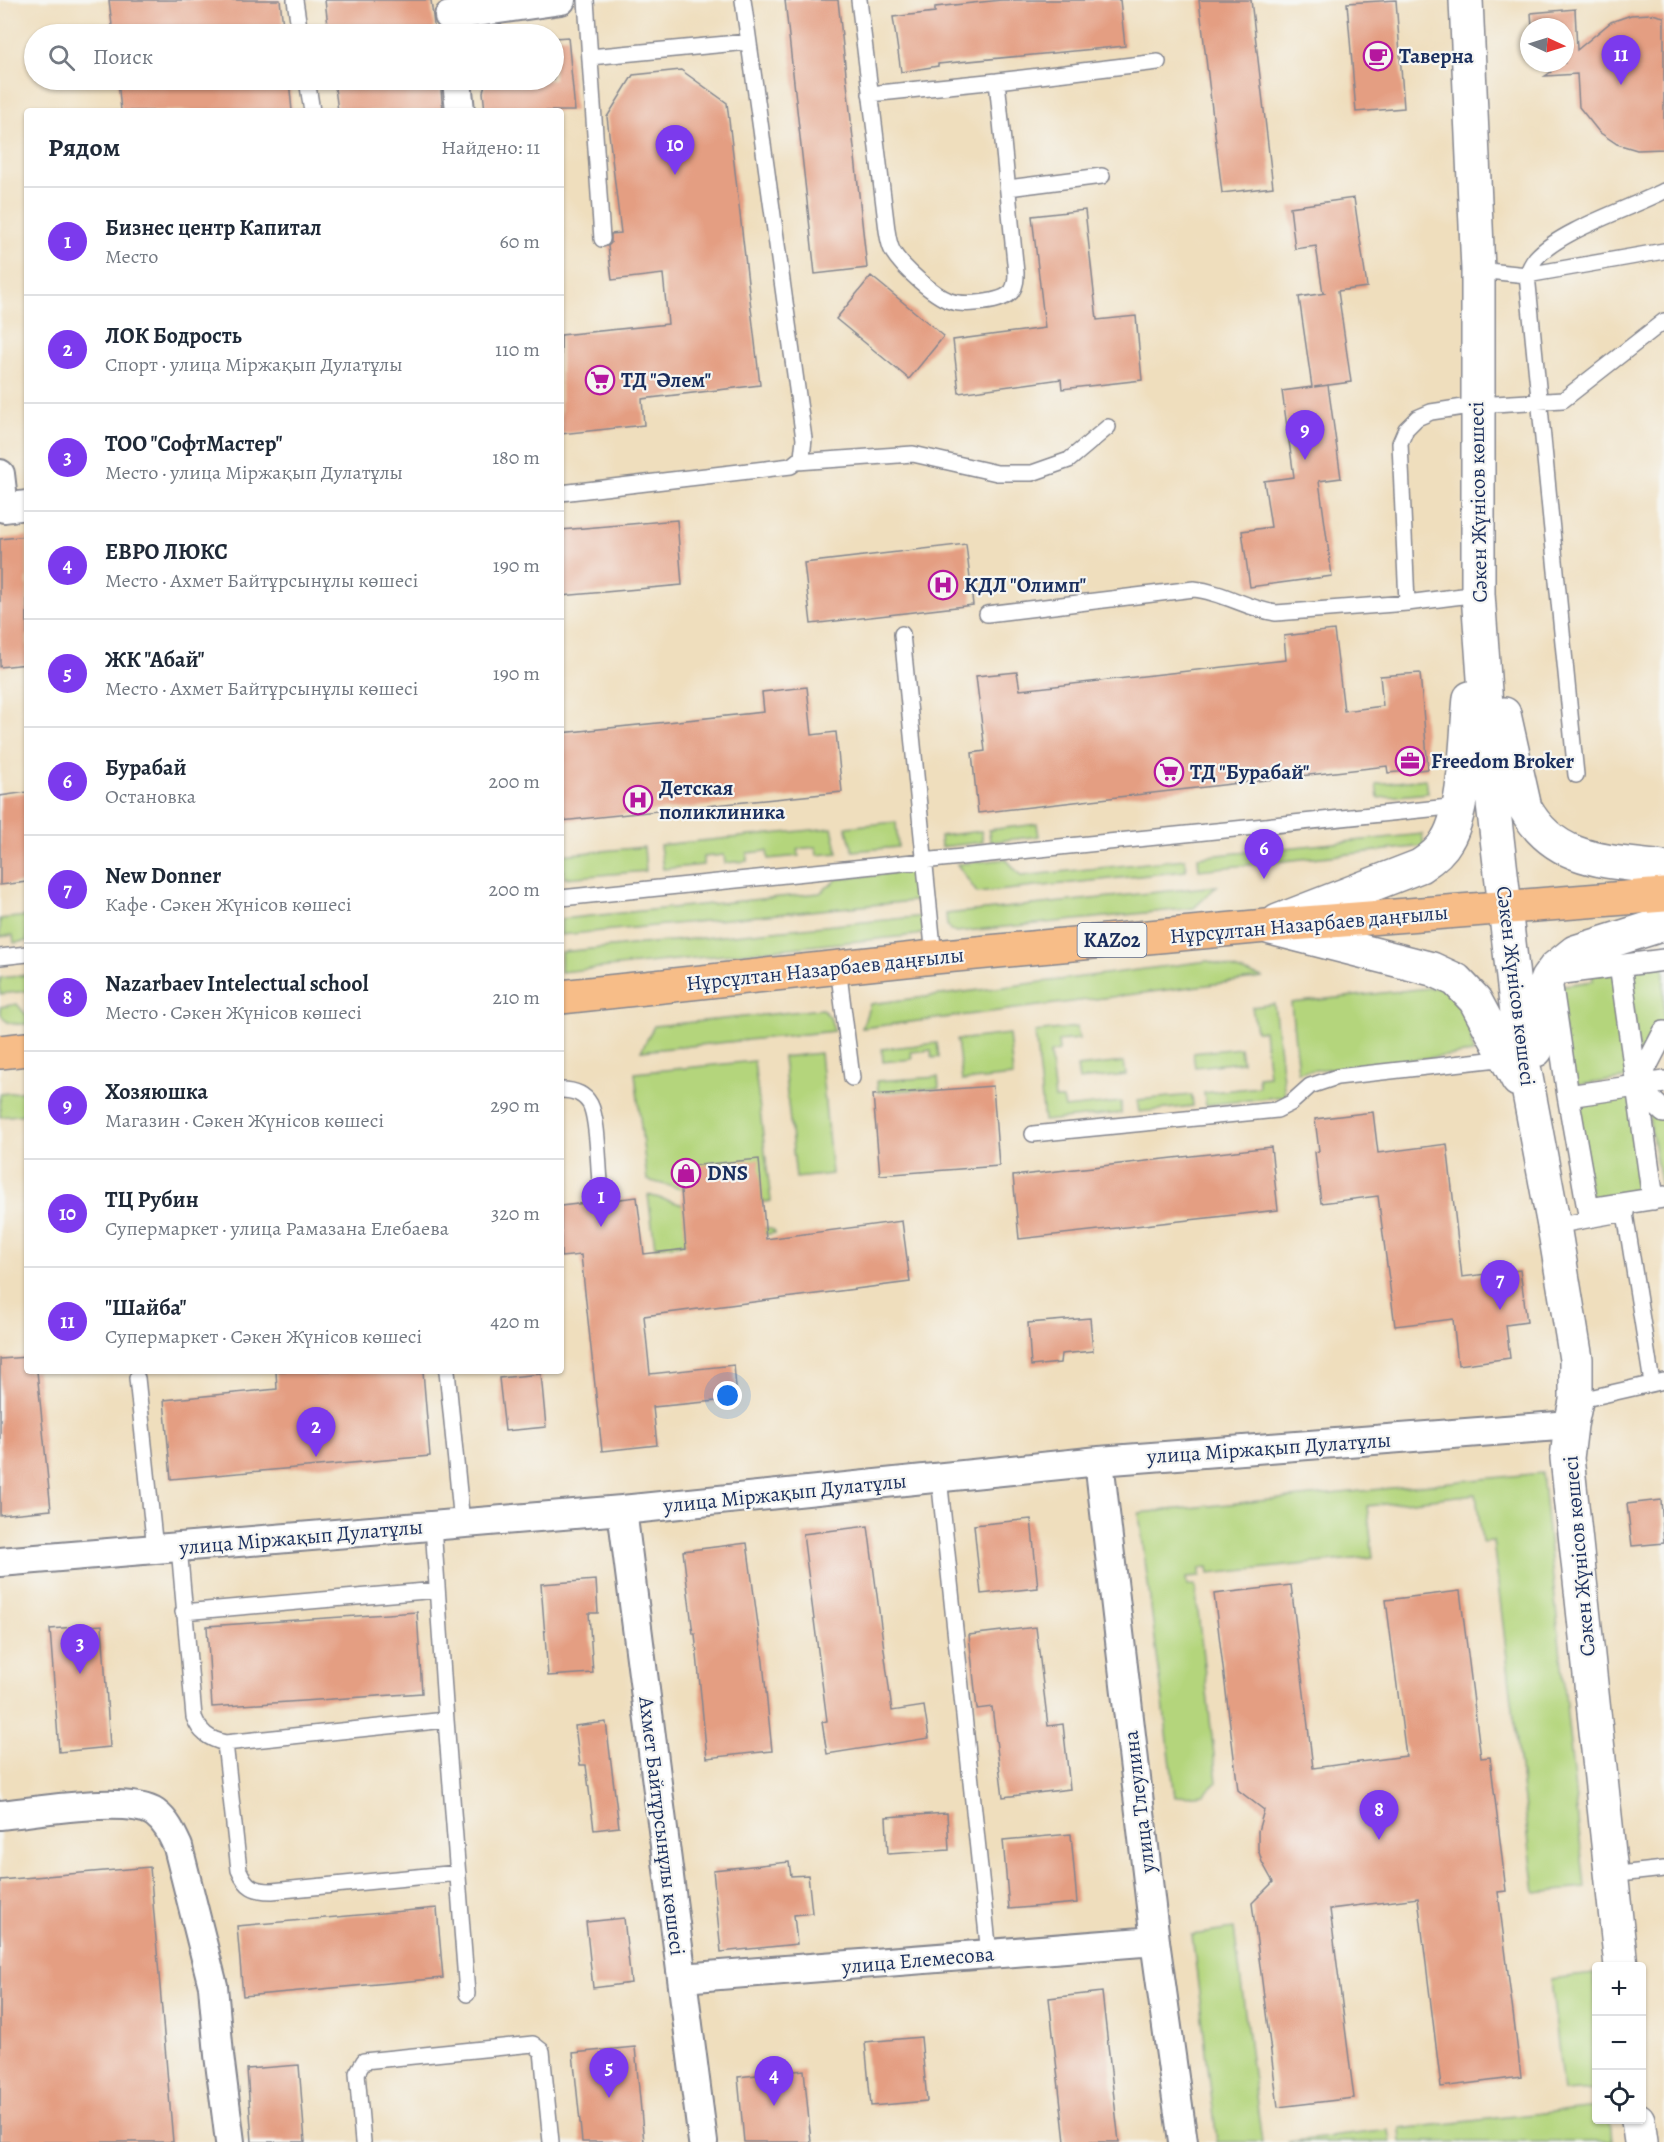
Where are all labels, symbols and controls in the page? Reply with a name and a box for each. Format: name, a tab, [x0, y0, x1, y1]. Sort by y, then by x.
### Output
north arrow	[1520, 18, 1574, 72]
search box	[24, 24, 564, 90]
pin: 11	[1602, 36, 1640, 85]
cafe icon: Таверна	[1362, 40, 1394, 72]
icon: search	[45, 41, 78, 74]
text: Поиск	[93, 42, 153, 72]
place label: Таверна	[1399, 42, 1474, 70]
pin: 10	[656, 126, 694, 175]
text: Рядом	[48, 130, 120, 165]
text: Найдено: 11	[441, 134, 540, 161]
text: Бизнес центр Капитал	[105, 213, 322, 243]
text: 1	[64, 228, 71, 255]
text: 60 m	[500, 228, 540, 255]
text: Место	[105, 243, 158, 270]
text: ЛОК Бодрость	[105, 321, 242, 351]
text: 2	[63, 336, 72, 363]
text: 110 m	[495, 336, 540, 363]
text: Спорт · улица Міржақып Дулатұлы	[105, 351, 403, 378]
supermarket icon: ТД "Әлем"	[584, 364, 616, 396]
place label: ТД "Әлем"	[621, 366, 711, 394]
street label: Сәкен Жүнісов көшесі	[1462, 401, 1494, 603]
pin: 9	[1286, 410, 1324, 460]
text: ТОО "СофтМастер"	[105, 429, 283, 459]
text: 3	[63, 444, 72, 471]
text: 180 m	[492, 444, 540, 471]
text: Место · улица Міржақып Дулатұлы	[105, 459, 403, 486]
text: ЕВРО ЛЮКС	[105, 537, 228, 567]
text: 4	[63, 552, 72, 579]
text: 190 m	[493, 552, 540, 579]
text: Место · Ахмет Байтұрсынұлы көшесі	[105, 567, 418, 594]
hospital icon: КДЛ "Олимп"	[927, 569, 959, 601]
place label: КДЛ "Олимп"	[964, 571, 1087, 599]
text: ЖК "Абай"	[105, 645, 205, 675]
text: 5	[63, 660, 72, 687]
text: 190 m	[493, 660, 540, 687]
text: Место · Ахмет Байтұрсынұлы көшесі	[105, 675, 418, 702]
office icon: Freedom Broker	[1394, 745, 1426, 777]
place label: Freedom Broker	[1431, 747, 1574, 775]
text: Бурабай	[105, 753, 187, 783]
supermarket icon: ТД "Бурабай"	[1153, 756, 1185, 788]
place label: ТД "Бурабай"	[1190, 758, 1310, 786]
text: 6	[63, 768, 72, 795]
text: 200 m	[489, 768, 540, 795]
place label: Детская поликлиника	[659, 774, 785, 826]
text: Остановка	[105, 783, 196, 810]
hospital icon: Детская поликлиника	[622, 784, 654, 816]
pin: 6	[1244, 830, 1284, 879]
text: New Donner	[105, 861, 221, 891]
text: 7	[63, 876, 72, 903]
text: 200 m	[489, 876, 540, 903]
street label: Сәкен Жүнісов көшесі	[1490, 884, 1542, 1088]
text: Кафе · Сәкен Жүнісов көшесі	[105, 891, 352, 918]
street label: Нұрсұлтан Назарбаев даңғылы	[1169, 898, 1449, 950]
road number: KАZ02	[1078, 923, 1146, 957]
street label: Нұрсұлтан Назарбаев даңғылы	[685, 940, 965, 998]
text: Nazarbaev Intelectual school	[105, 969, 368, 999]
text: 8	[63, 984, 72, 1011]
text: 210 m	[492, 984, 540, 1011]
text: Место · Сәкен Жүнісов көшесі	[105, 999, 362, 1026]
text: Хозяюшка	[105, 1077, 208, 1107]
text: 9	[63, 1092, 72, 1119]
text: 290 m	[490, 1092, 540, 1119]
text: Магазин · Сәкен Жүнісов көшесі	[105, 1107, 384, 1134]
shop icon: DNS	[670, 1157, 702, 1189]
place label: DNS	[707, 1159, 748, 1187]
pin: 1	[582, 1178, 620, 1227]
text: ТЦ Рубин	[105, 1185, 199, 1215]
text: 10	[59, 1200, 76, 1227]
text: 320 m	[491, 1200, 540, 1227]
text: Супермаркет · улица Рамазана Елебаева	[105, 1215, 449, 1242]
pin: 7	[1480, 1260, 1520, 1310]
text: "Шайба"	[105, 1293, 187, 1323]
text: 11	[60, 1308, 75, 1335]
text: 420 m	[490, 1308, 540, 1335]
text: Супермаркет · Сәкен Жүнісов көшесі	[105, 1323, 422, 1350]
your location	[713, 1381, 742, 1410]
pin: 2	[296, 1408, 336, 1457]
street label: улица Міржақып Дулатұлы	[1145, 1426, 1392, 1471]
street label: Сәкен Жүнісов көшесі	[1556, 1454, 1602, 1657]
street label: улица Міржақып Дулатұлы	[661, 1466, 908, 1520]
street label: улица Міржақып Дулатұлы	[177, 1512, 424, 1562]
pin: 3	[60, 1624, 100, 1674]
street label: Ахмет Байтұрсынұлы көшесі	[632, 1694, 692, 1957]
street label: улица Тлеулина	[1116, 1729, 1162, 1876]
pin: 8	[1360, 1790, 1398, 1840]
street label: улица Елемесова	[840, 1939, 996, 1981]
map controls	[1592, 1962, 1646, 2124]
button: +	[1592, 1962, 1646, 2016]
button: −	[1592, 2016, 1646, 2070]
pin: 5	[590, 2048, 628, 2098]
pin: 4	[754, 2056, 794, 2106]
button: locate	[1592, 2070, 1646, 2124]

